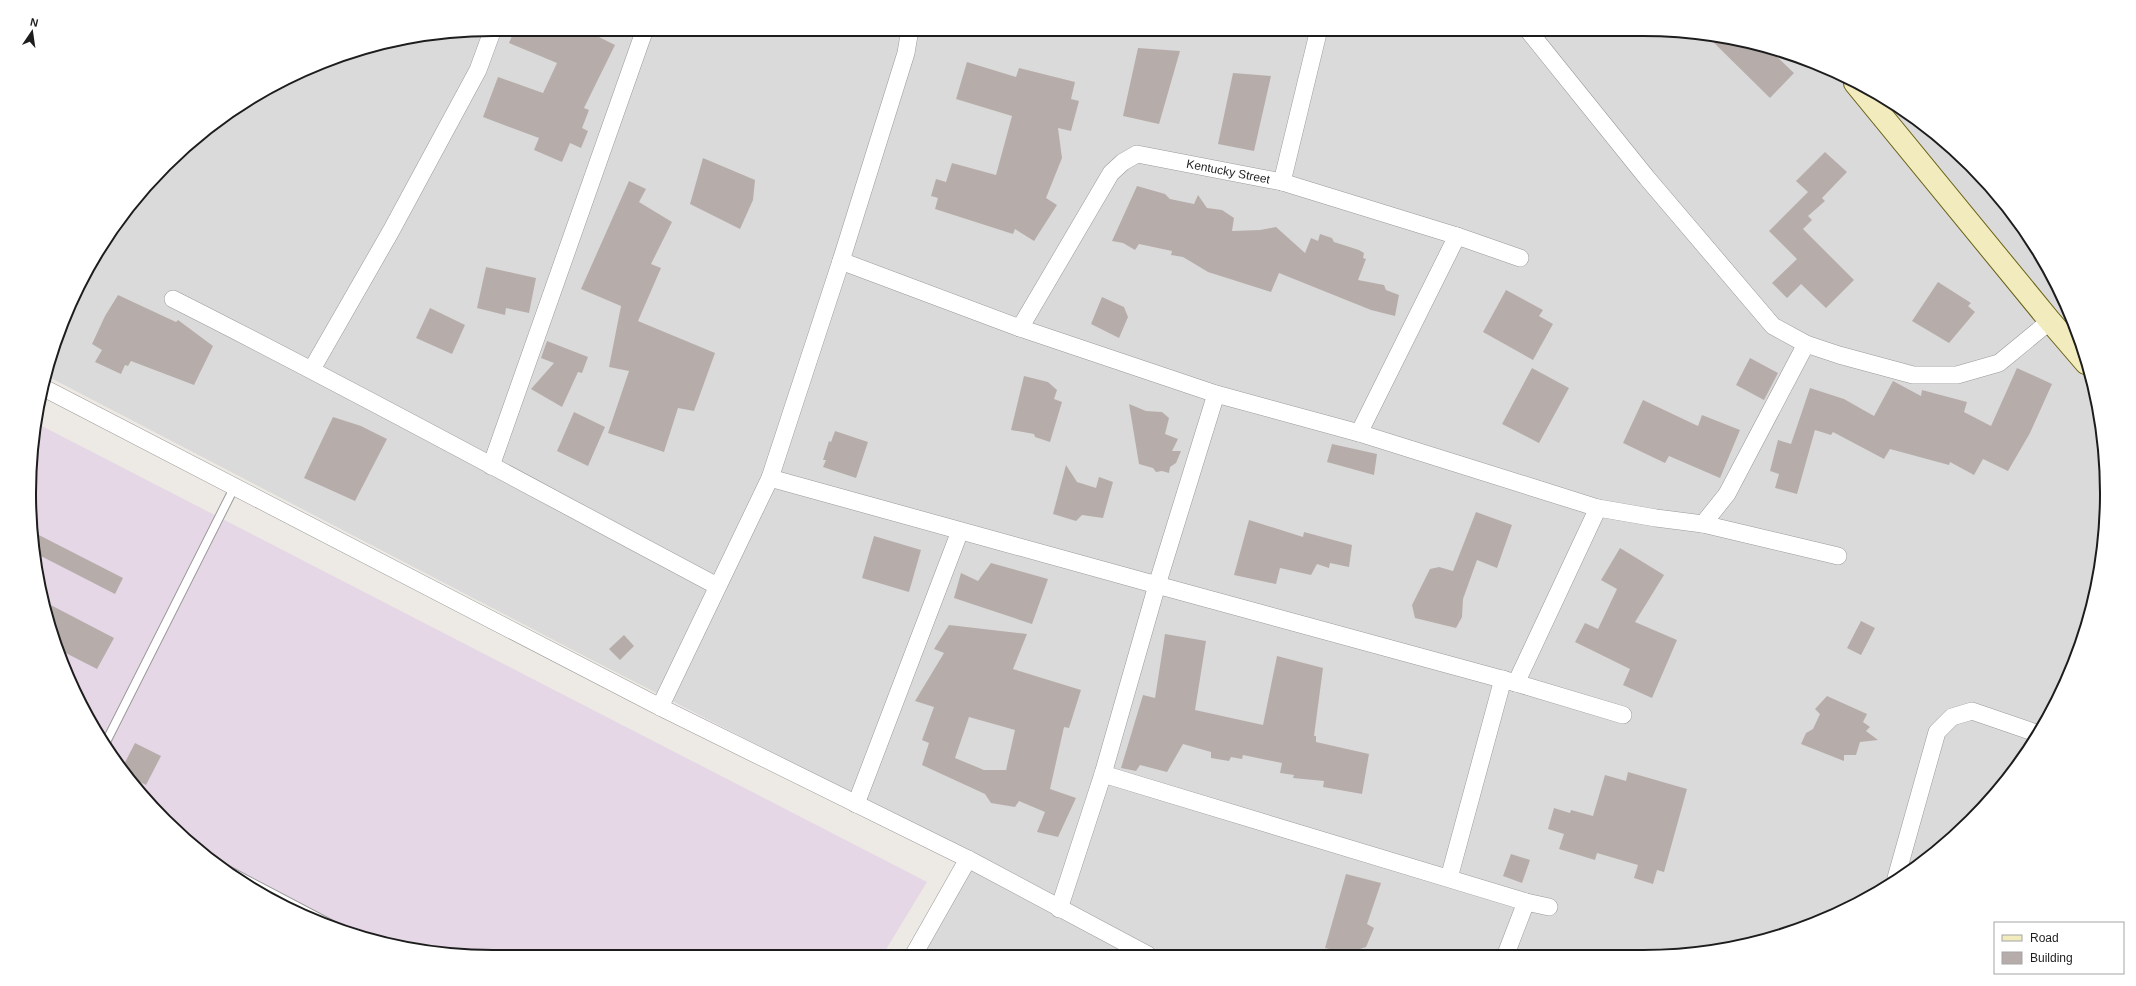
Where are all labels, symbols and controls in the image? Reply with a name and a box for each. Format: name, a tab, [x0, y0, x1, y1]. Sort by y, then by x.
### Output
north arrow	[12, 12, 52, 52]
text: N	[29, 16, 40, 29]
street label: Kentucky Street	[1185, 157, 1272, 187]
legend	[1994, 922, 2124, 974]
text: Road	[2030, 931, 2059, 945]
text: Building	[2030, 951, 2073, 965]

